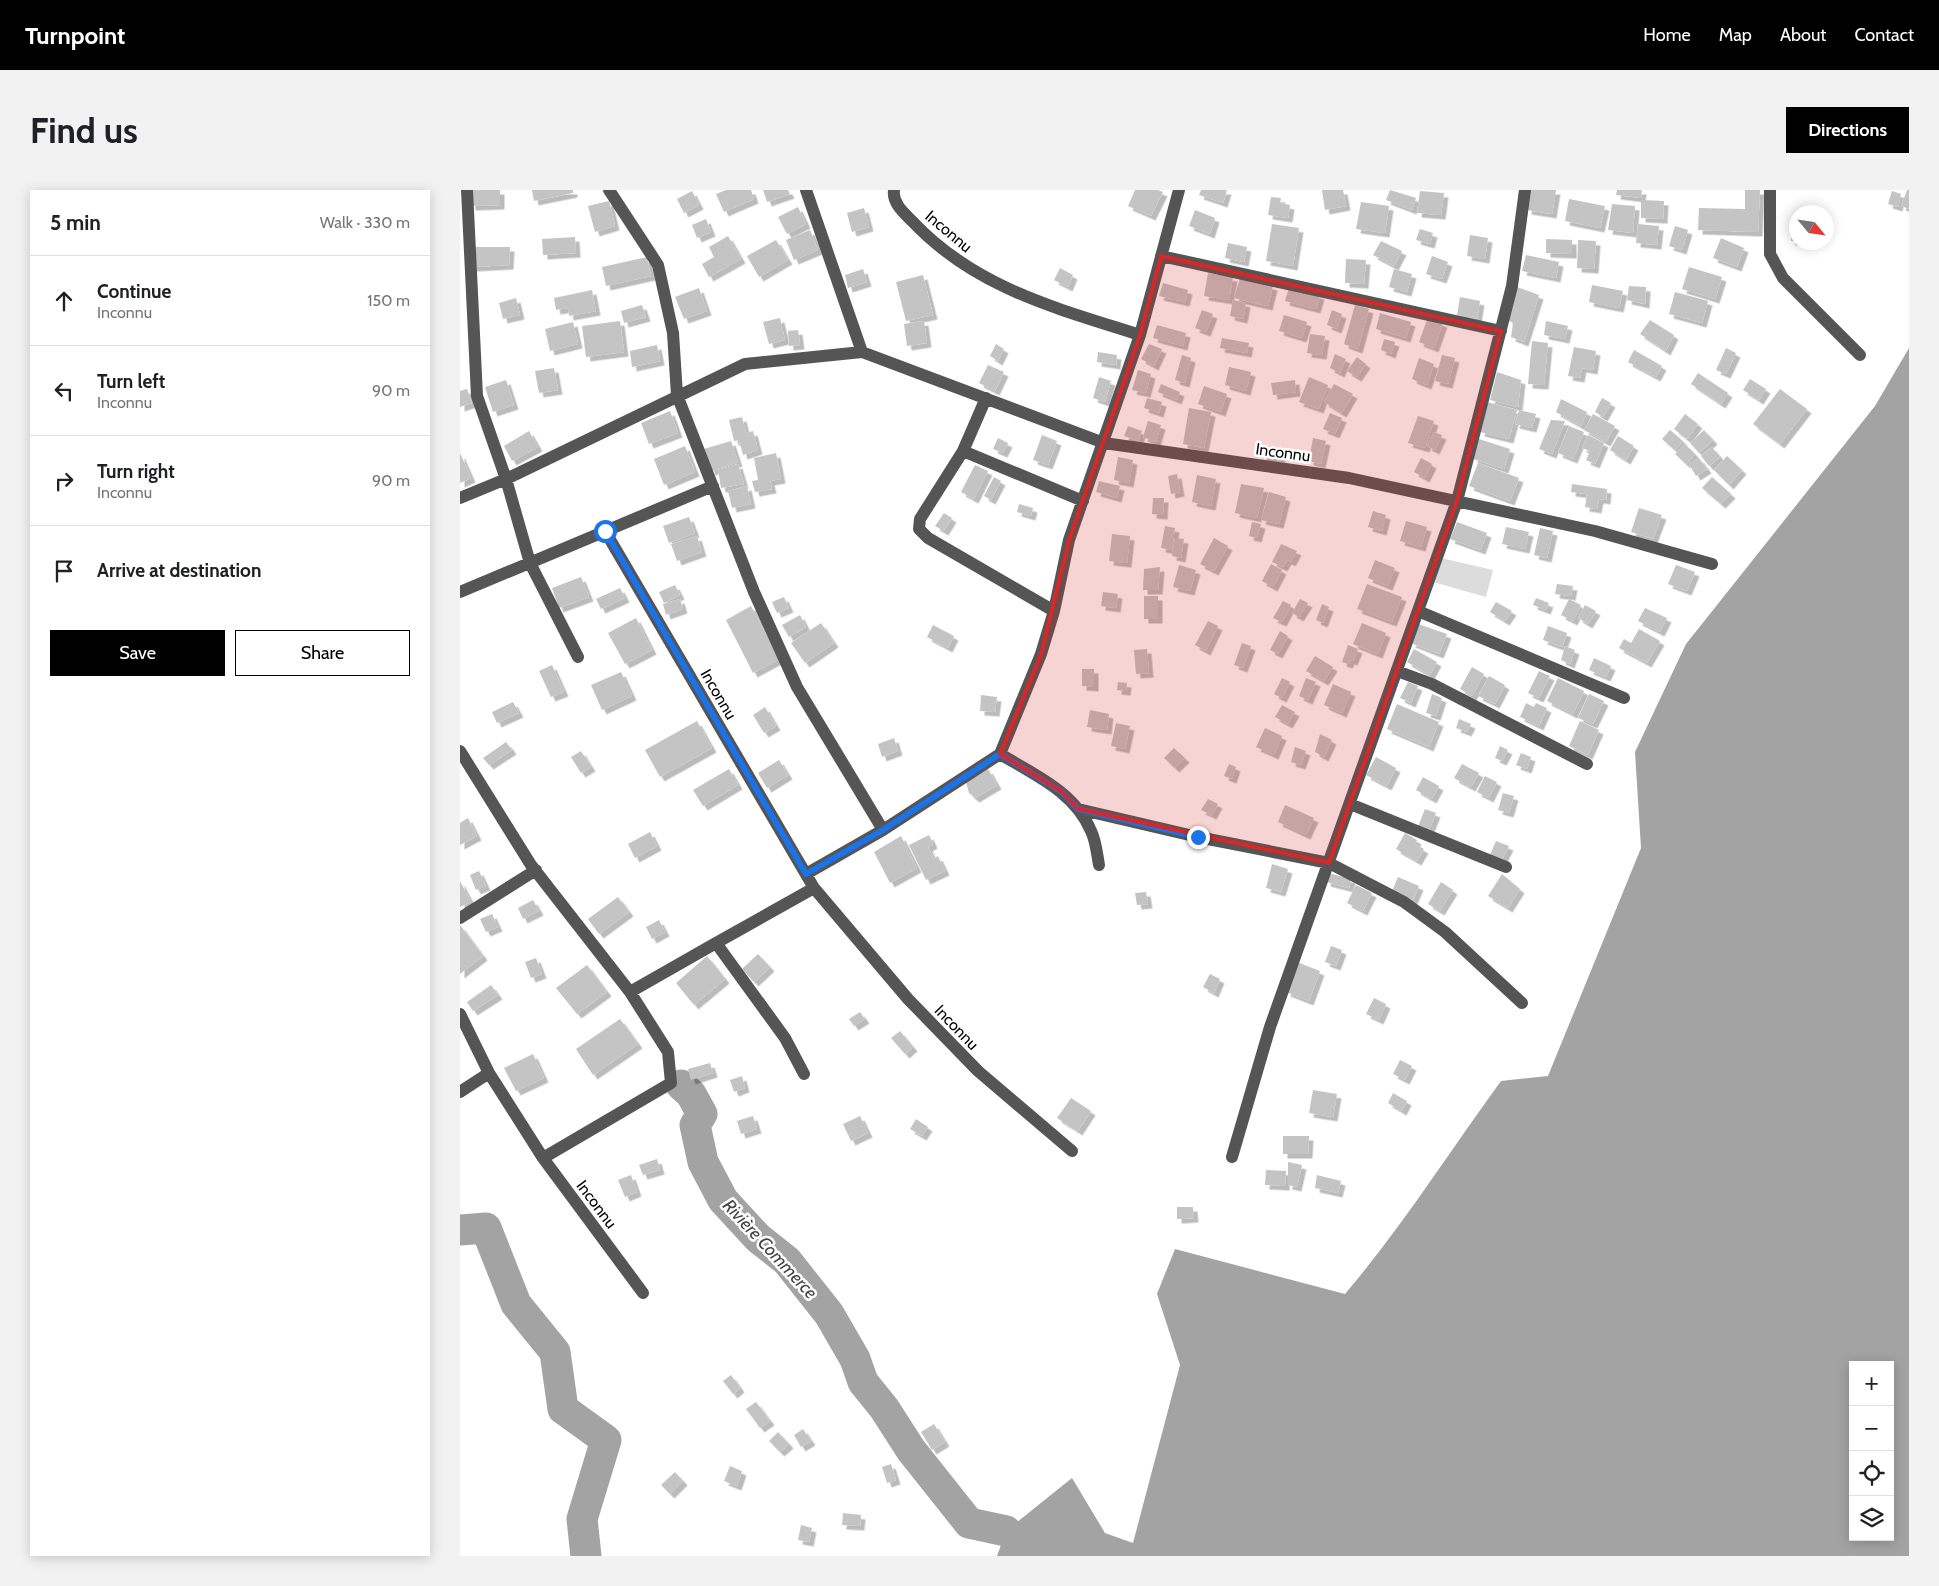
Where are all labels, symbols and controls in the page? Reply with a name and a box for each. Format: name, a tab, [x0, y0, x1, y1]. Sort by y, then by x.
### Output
text: Turnpoint	[25, 21, 125, 50]
text: Home	[1643, 24, 1691, 46]
text: Map	[1719, 24, 1752, 46]
text: About	[1780, 24, 1826, 46]
text: Contact	[1854, 24, 1914, 46]
button: Directions	[1786, 107, 1909, 153]
text: Find us	[30, 109, 138, 152]
north arrow	[1789, 205, 1834, 250]
street label: Inconnu	[921, 206, 976, 256]
text: 5 min	[50, 210, 101, 235]
text: Walk · 330 m	[320, 213, 410, 232]
text: Continue	[97, 280, 171, 303]
icon: ahead	[50, 287, 78, 315]
text: 150 m	[367, 291, 410, 310]
text: Inconnu	[97, 303, 152, 322]
text: Turn left	[97, 370, 165, 393]
icon: left	[50, 377, 78, 405]
text: 90 m	[372, 381, 410, 400]
text: Inconnu	[97, 393, 152, 412]
street label: Inconnu	[1254, 439, 1312, 466]
text: Turn right	[97, 460, 175, 483]
icon: right	[50, 467, 78, 495]
text: 90 m	[372, 471, 410, 490]
text: Inconnu	[97, 483, 152, 502]
route start	[594, 520, 617, 543]
icon: arrive	[50, 557, 78, 585]
text: Arrive at destination	[97, 559, 261, 582]
button: Save	[50, 630, 225, 676]
button: Share	[235, 630, 410, 676]
street label: Inconnu	[697, 666, 741, 723]
route end	[1187, 826, 1210, 849]
street label: Inconnu	[931, 1001, 983, 1054]
street label: Inconnu	[572, 1177, 621, 1232]
water label: Rivière Commerce	[718, 1195, 822, 1303]
map controls	[1849, 1361, 1894, 1541]
button: +	[1849, 1361, 1894, 1406]
button: −	[1849, 1406, 1894, 1451]
button: locate	[1849, 1451, 1894, 1496]
button: layers	[1849, 1496, 1894, 1541]

